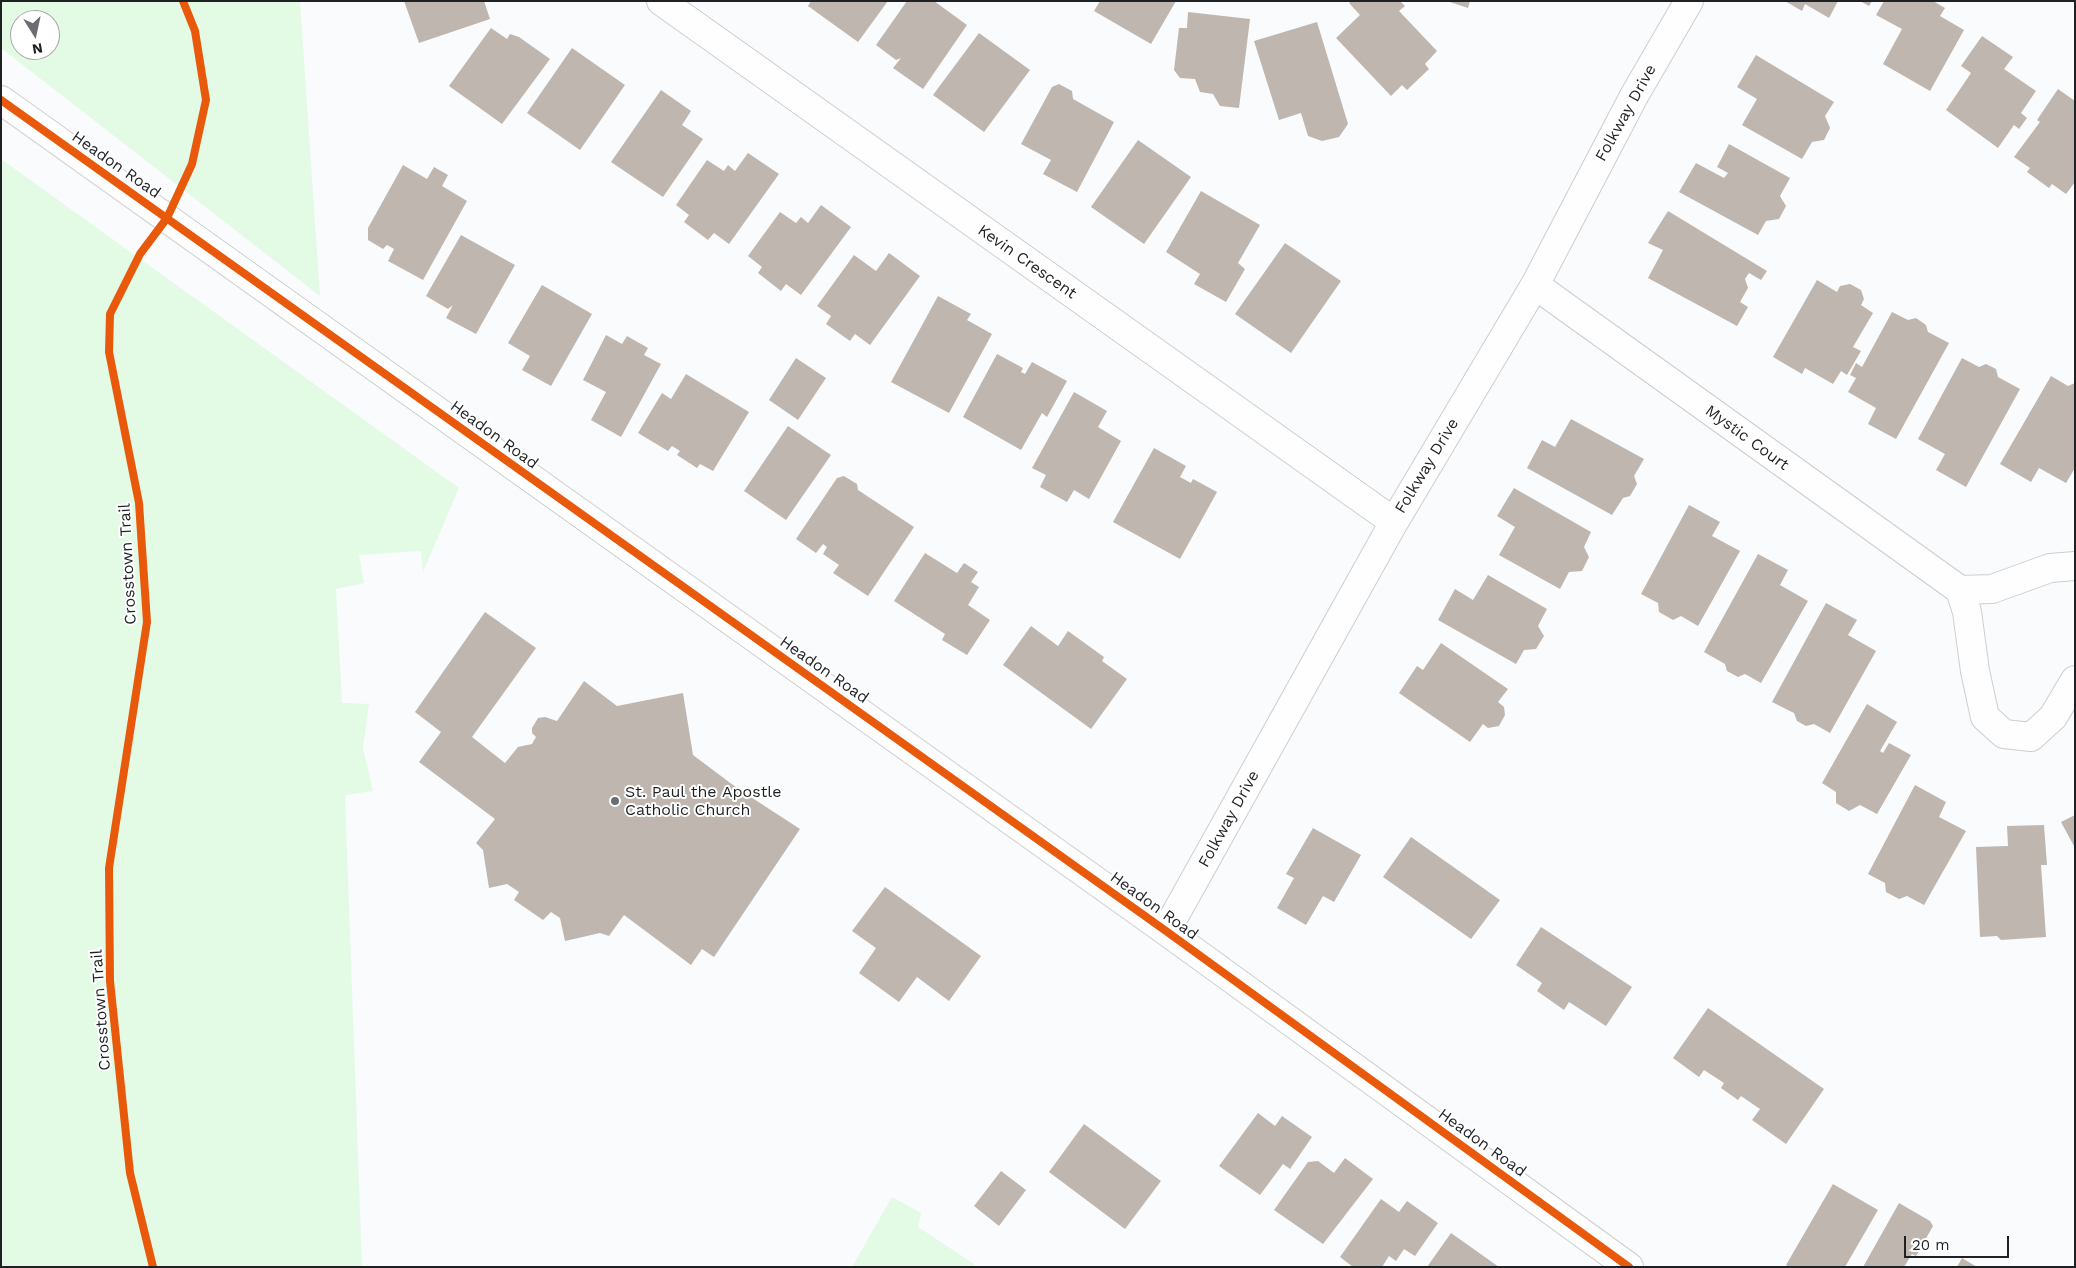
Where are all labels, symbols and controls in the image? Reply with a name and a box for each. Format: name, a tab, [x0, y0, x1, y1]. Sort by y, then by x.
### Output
north arrow	[10, 10, 60, 60]
text: N	[31, 40, 44, 58]
street label: Folkway Drive	[1591, 61, 1661, 165]
street label: Headon Road	[68, 127, 164, 203]
street label: Kevin Crescent	[974, 221, 1080, 303]
street label: Headon Road	[446, 397, 542, 473]
street label: Mystic Court	[1701, 401, 1793, 475]
street label: Folkway Drive	[1391, 415, 1463, 517]
street label: Crosstown Trail	[115, 503, 141, 625]
street label: Headon Road	[776, 632, 872, 708]
street label: Folkway Drive	[1194, 767, 1264, 871]
place label: St. Paul the Apostle Catholic Church	[625, 782, 781, 820]
marker: St. Paul the Apostle Catholic Church	[609, 795, 621, 807]
street label: Headon Road	[1106, 868, 1202, 944]
street label: Crosstown Trail	[87, 949, 115, 1071]
street label: Headon Road	[1434, 1105, 1530, 1181]
scale bar	[1906, 1226, 2011, 1258]
text: 20 m	[1912, 1236, 1950, 1254]

